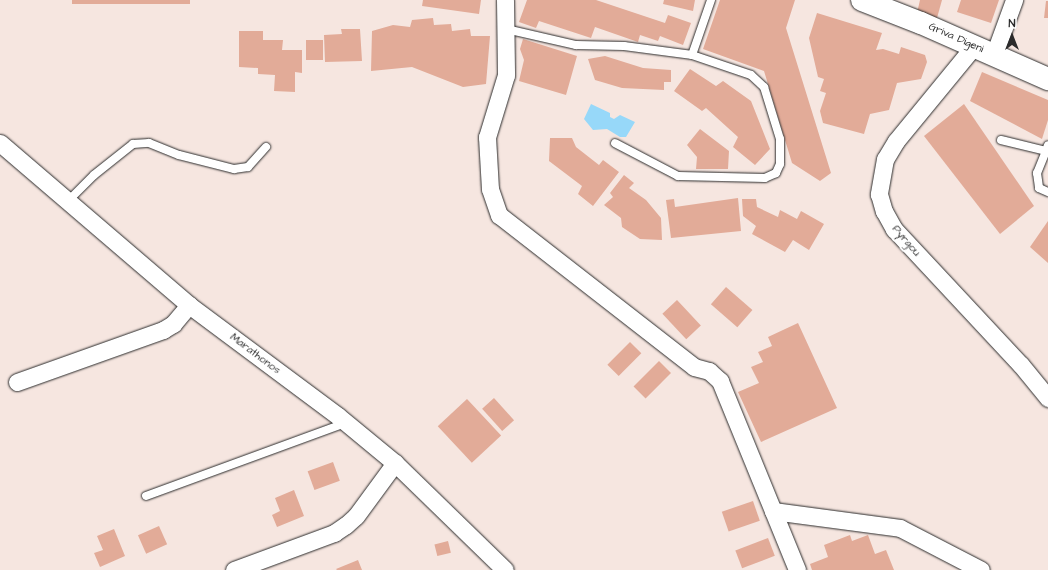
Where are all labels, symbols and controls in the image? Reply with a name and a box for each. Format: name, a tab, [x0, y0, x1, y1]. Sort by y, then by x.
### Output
north arrow	[992, 16, 1032, 56]
text: N	[1009, 16, 1015, 31]
street label: Griva Digeni	[927, 20, 985, 56]
street label: Pyrgou	[889, 223, 923, 259]
street label: Marathonos	[227, 331, 283, 377]

